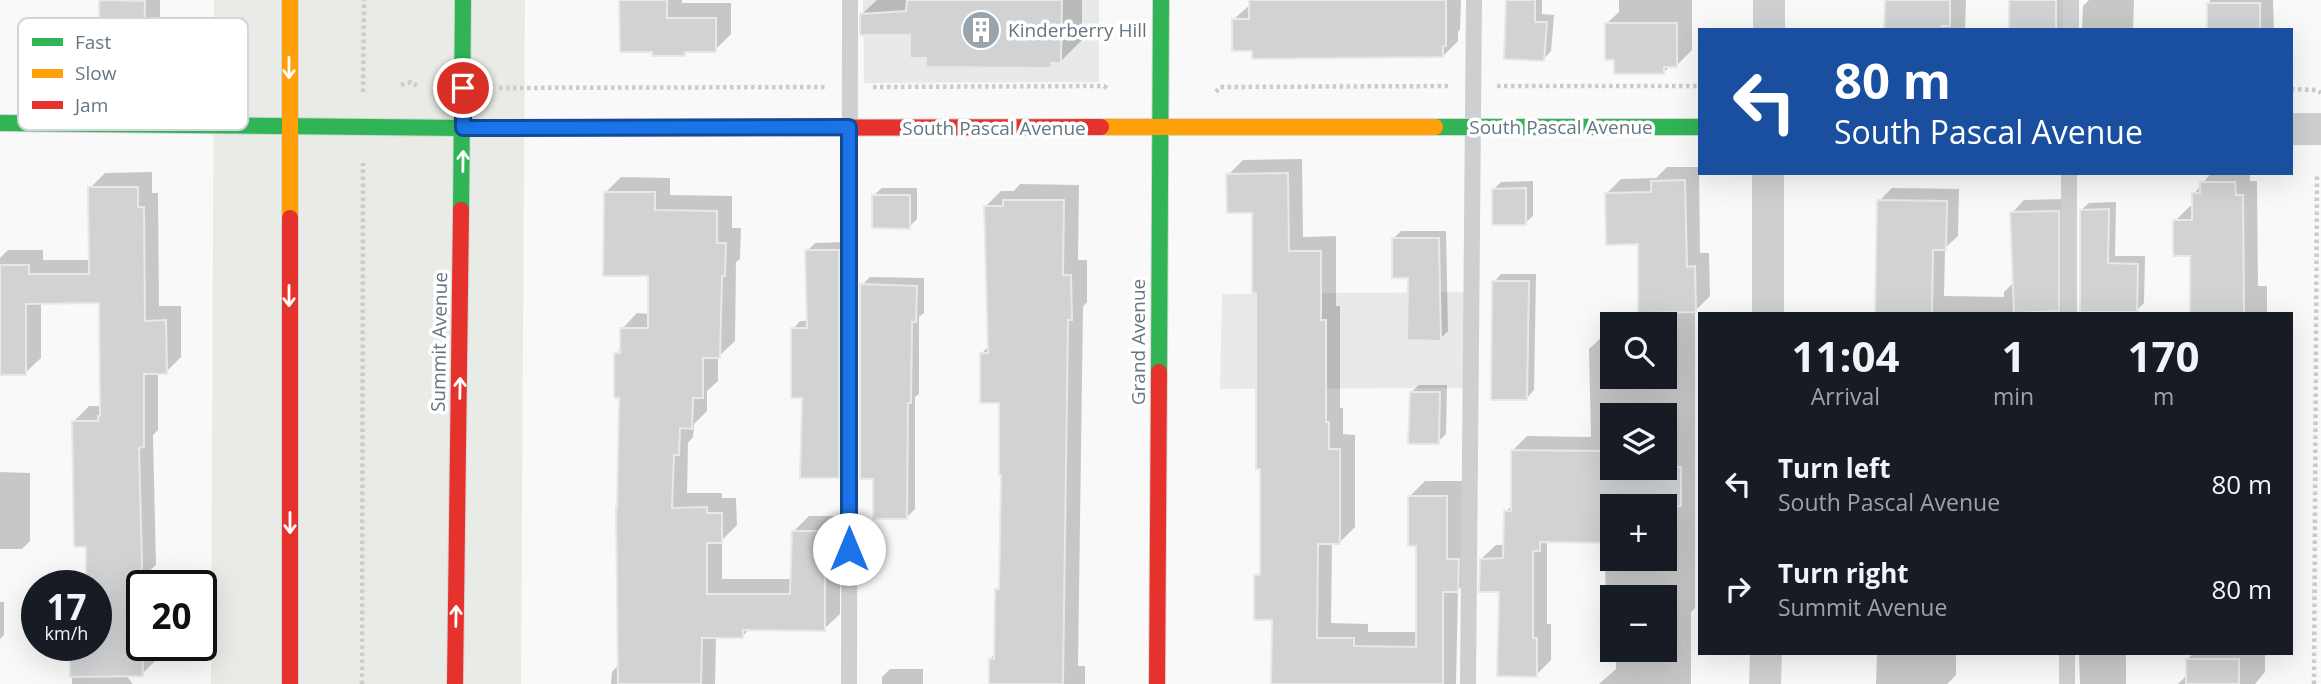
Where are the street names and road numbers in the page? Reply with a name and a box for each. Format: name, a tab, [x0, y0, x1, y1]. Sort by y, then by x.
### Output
street label: South Pascal Avenue	[1469, 114, 1653, 140]
street label: South Pascal Avenue	[902, 115, 1086, 141]
street label: Summit Avenue	[425, 272, 453, 412]
street label: Grand Avenue	[1125, 279, 1151, 405]

